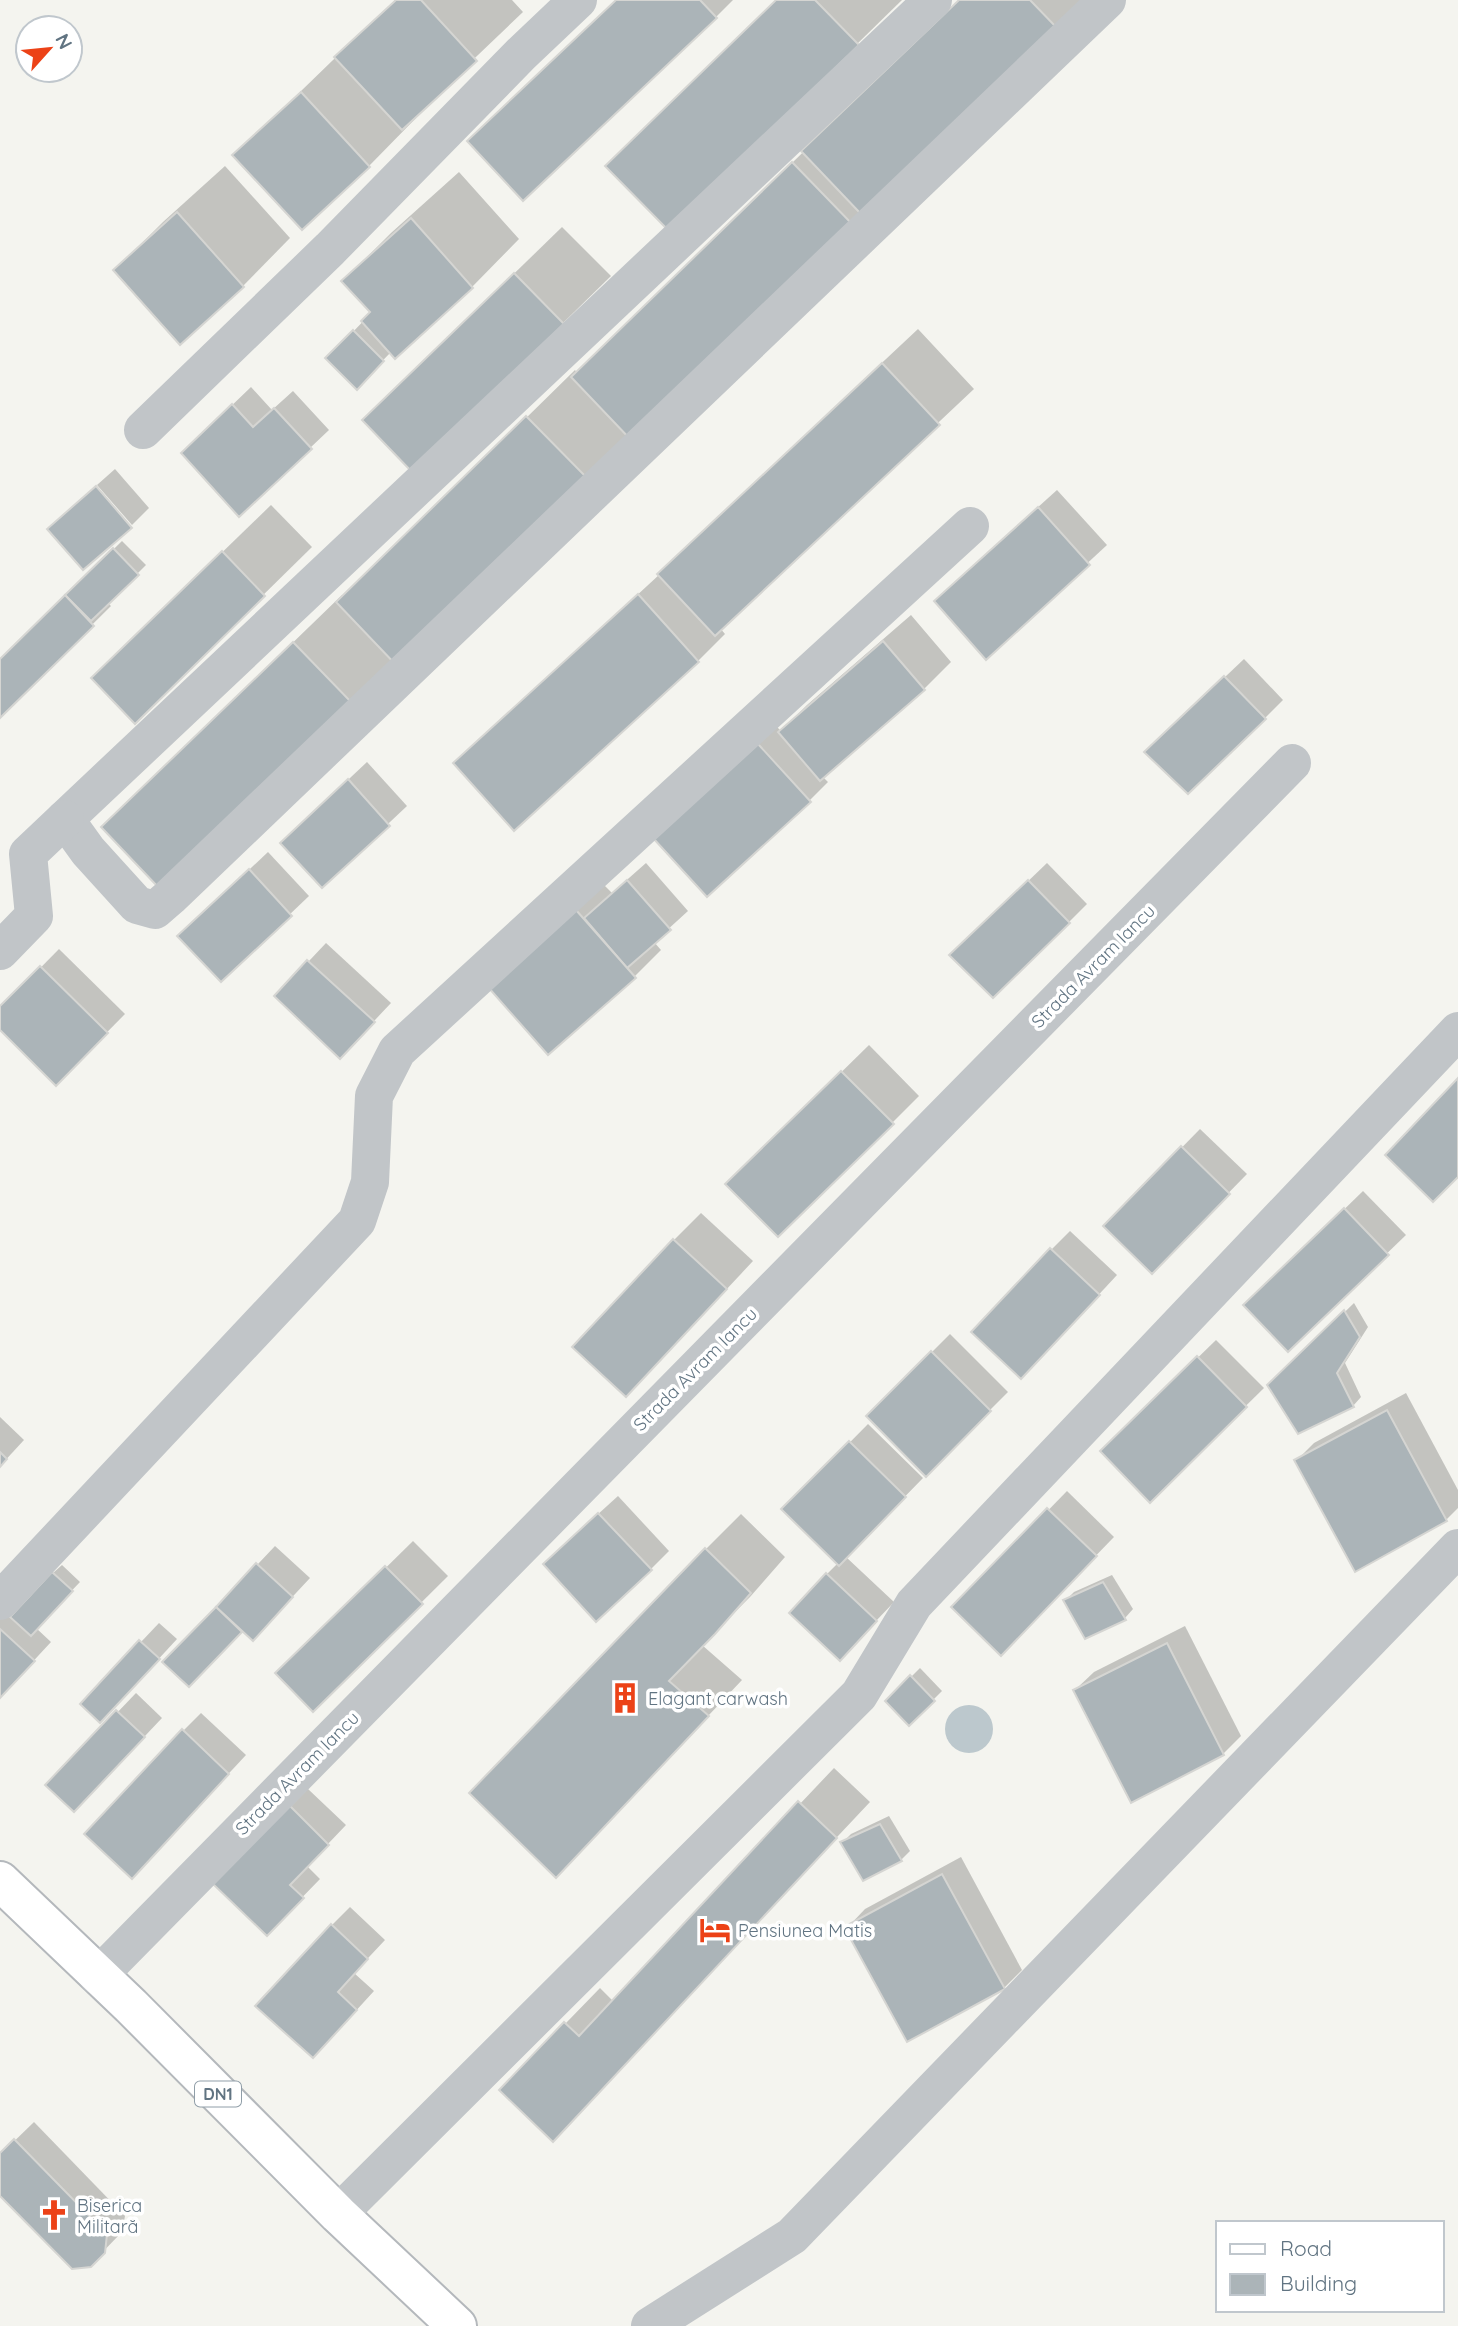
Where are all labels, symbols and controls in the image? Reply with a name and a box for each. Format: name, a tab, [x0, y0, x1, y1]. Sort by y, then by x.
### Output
north arrow	[14, 14, 84, 84]
text: N	[50, 30, 78, 53]
street label: Strada Avram Iancu	[1026, 899, 1160, 1033]
street label: Strada Avram Iancu	[628, 1302, 762, 1436]
building icon: Elagant carwash	[608, 1681, 642, 1715]
place label: Elagant carwash	[648, 1687, 788, 1710]
street label: Strada Avram Iancu	[230, 1706, 364, 1840]
hotel icon: Pensiunea Matis	[698, 1913, 732, 1947]
place label: Pensiunea Matis	[738, 1919, 872, 1942]
road number: DN1	[195, 2082, 241, 2106]
place label: Biserica Militară	[77, 2194, 142, 2238]
church icon: Biserica Militară	[37, 2198, 71, 2232]
legend	[1216, 2221, 1444, 2312]
text: Road	[1280, 2235, 1332, 2261]
text: Building	[1280, 2270, 1357, 2296]

